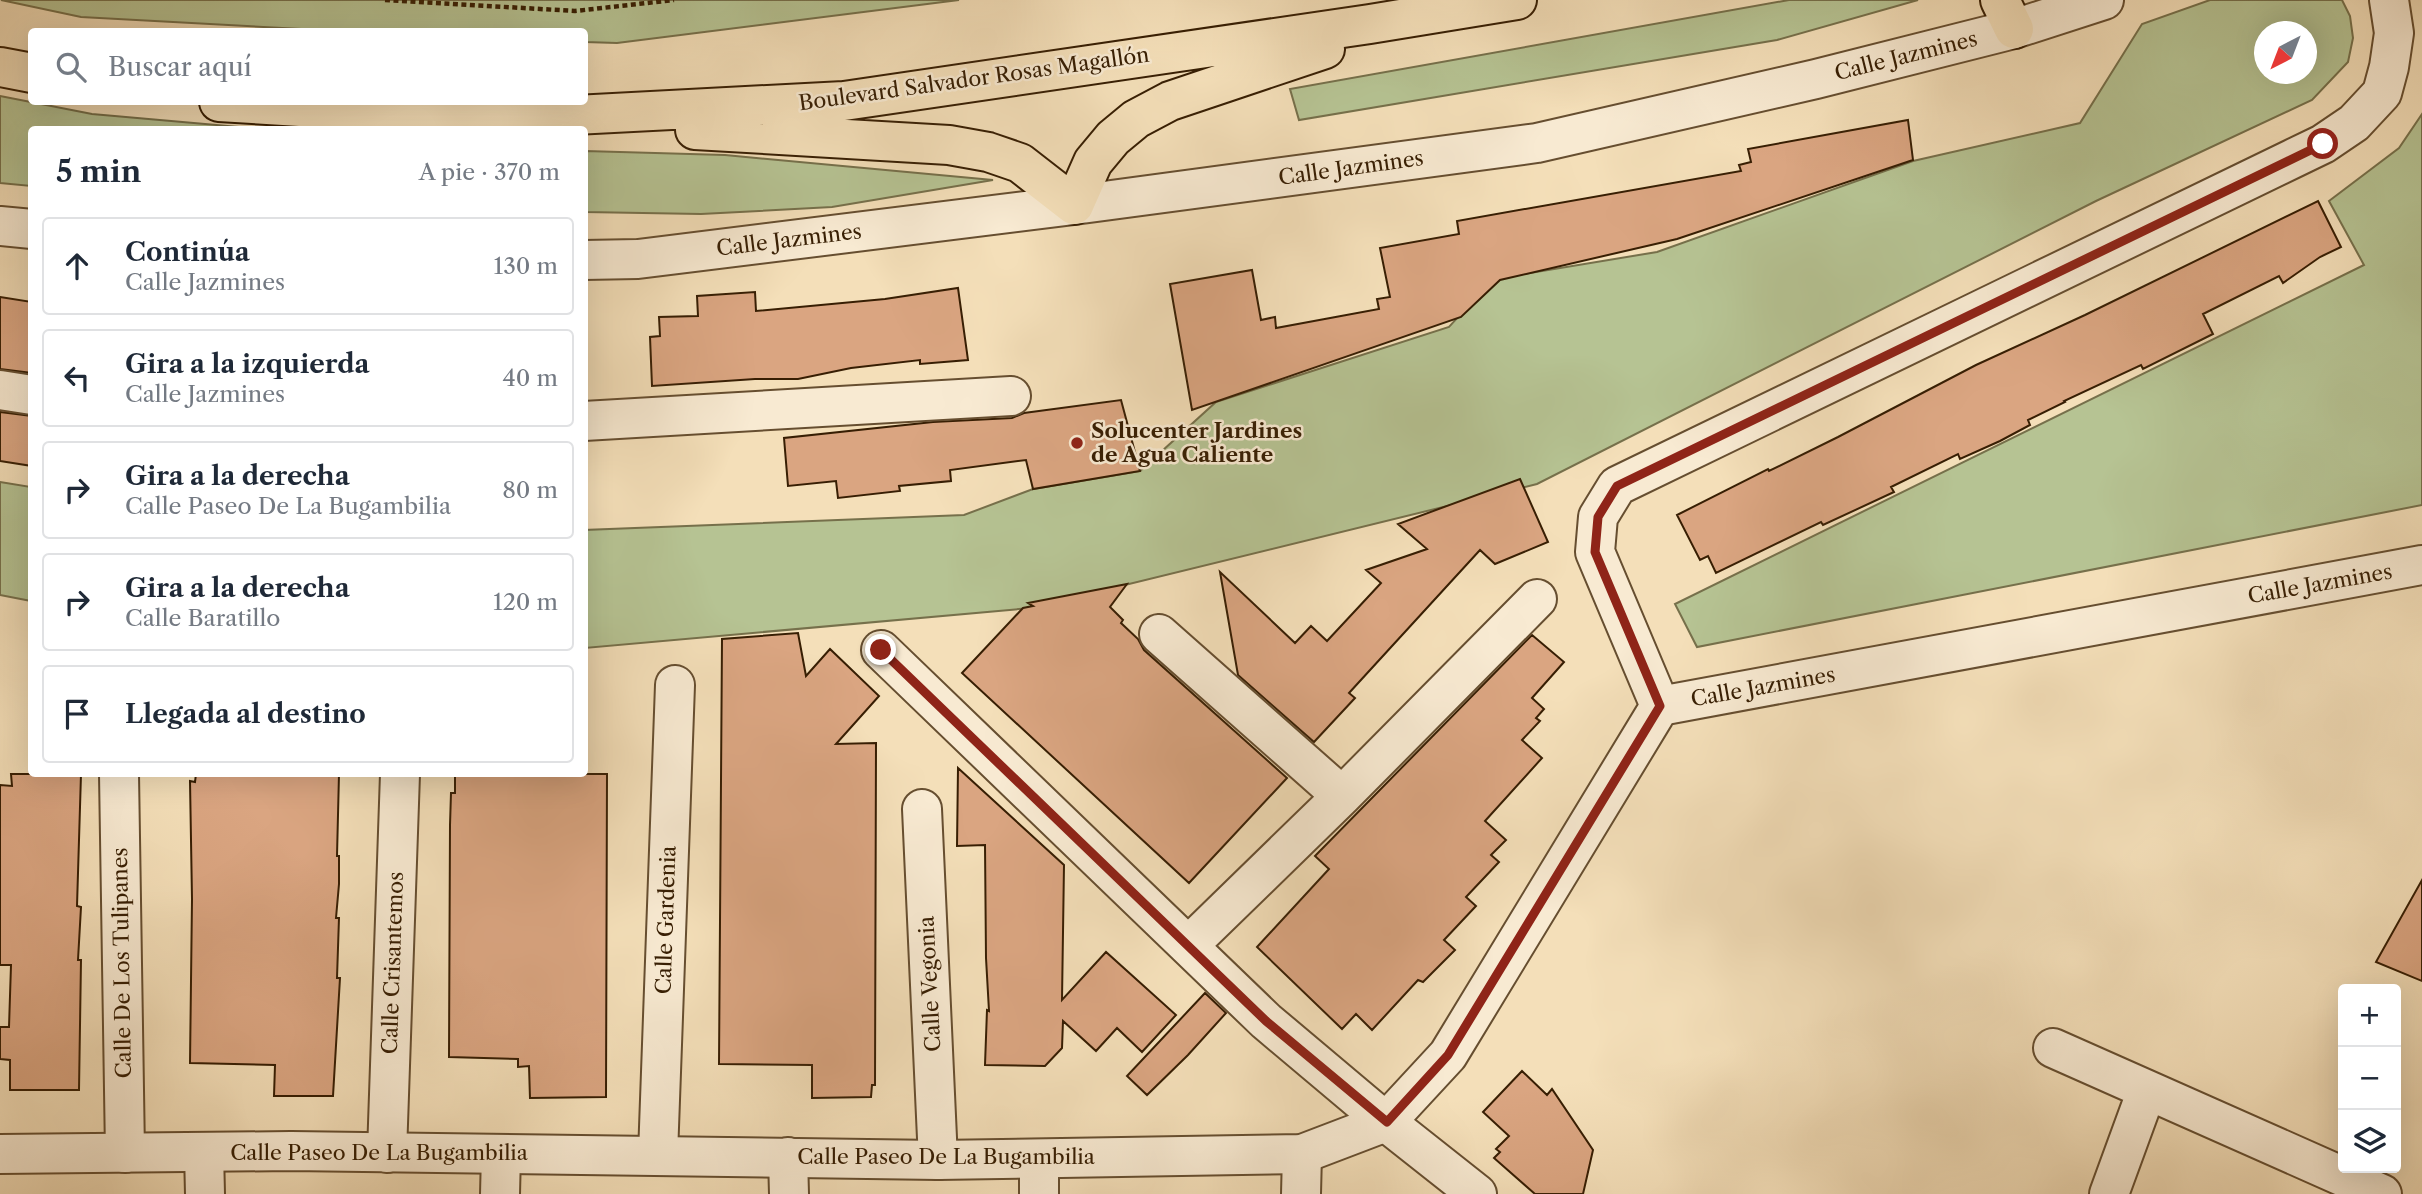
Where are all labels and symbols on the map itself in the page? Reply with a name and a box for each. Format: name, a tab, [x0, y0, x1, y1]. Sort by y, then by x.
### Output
north arrow	[2254, 21, 2317, 84]
street label: Calle Jazmines	[1832, 26, 1980, 85]
street label: Boulevard Salvador Rosas Magallón	[797, 42, 1151, 115]
route start	[2307, 128, 2338, 159]
street label: Calle Jazmines	[1277, 145, 1425, 190]
street label: Calle Jazmines	[715, 218, 863, 261]
place label: Solucenter Jardines de Agua Caliente	[1091, 418, 1302, 467]
marker: Solucenter Jardines de Agua Caliente	[1069, 435, 1085, 451]
street label: Calle Jazmines	[2246, 559, 2394, 609]
route end	[865, 634, 896, 665]
street label: Calle Jazmines	[1689, 662, 1837, 712]
street label: Calle Gardenia	[650, 844, 681, 995]
street label: Calle De Los Tulipanes	[107, 847, 136, 1079]
street label: Calle Crisantemos	[377, 871, 408, 1055]
street label: Calle Vegonia	[913, 915, 946, 1053]
street label: Calle Paseo De La Bugambilia	[230, 1140, 529, 1165]
street label: Calle Paseo De La Bugambilia	[797, 1144, 1096, 1169]

